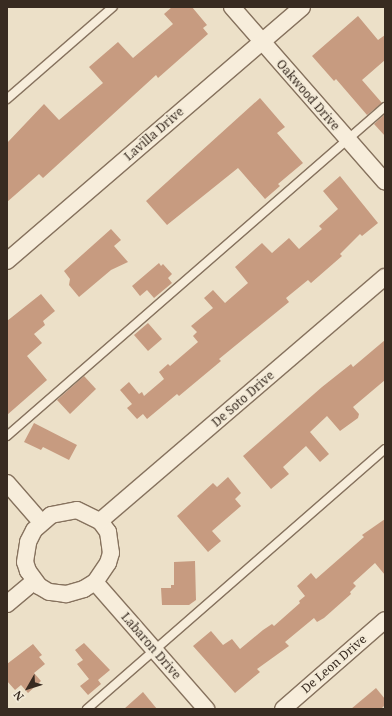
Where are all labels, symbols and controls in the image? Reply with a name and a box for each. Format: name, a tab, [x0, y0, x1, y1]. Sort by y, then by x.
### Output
street label: Oakwood Drive	[273, 57, 343, 133]
street label: Lavilla Drive	[121, 104, 187, 164]
street label: De Soto Drive	[209, 368, 277, 430]
street label: Labaron Drive	[118, 610, 184, 682]
street label: De Leon Drive	[299, 632, 369, 696]
north arrow	[8, 668, 48, 708]
text: N	[10, 688, 27, 704]

